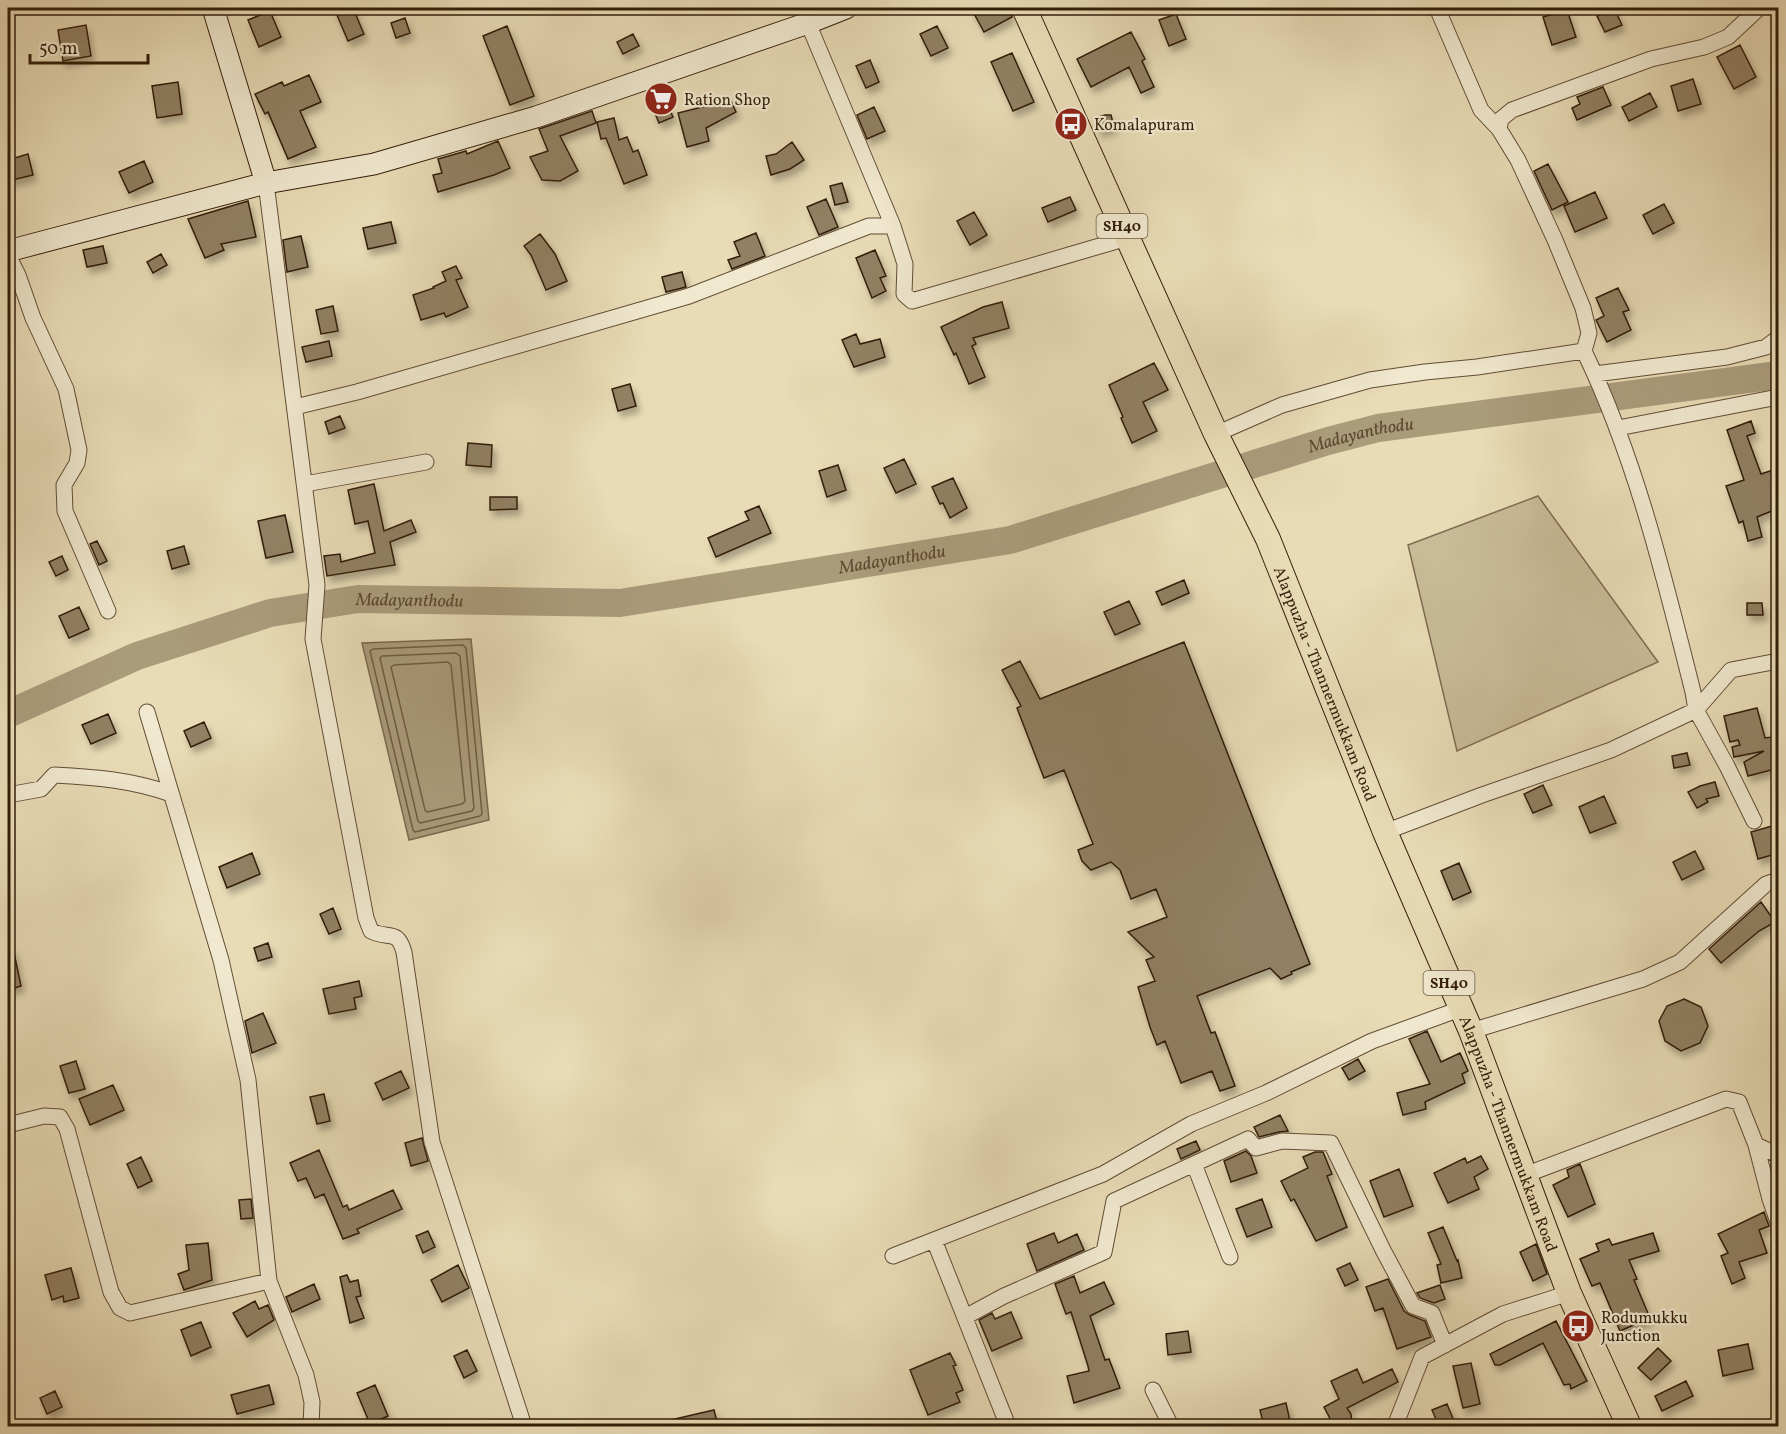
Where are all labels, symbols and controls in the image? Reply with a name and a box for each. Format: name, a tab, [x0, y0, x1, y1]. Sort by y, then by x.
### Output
scale bar	[30, 27, 148, 65]
text: 50 m	[39, 37, 78, 62]
supermarket icon: Ration Shop	[643, 81, 679, 117]
place label: Ration Shop	[684, 90, 770, 112]
bus stop icon: Komalapuram	[1053, 106, 1089, 142]
place label: Komalapuram	[1094, 115, 1195, 137]
road number: SH40	[1096, 214, 1148, 238]
water label: Madayanthodu	[1304, 412, 1415, 461]
water label: Madayanthodu	[836, 540, 948, 582]
street label: Alappuzha - Thannermukkam Road	[1267, 564, 1381, 805]
water label: Madayanthodu	[355, 588, 464, 615]
road number: SH40	[1424, 971, 1474, 995]
street label: Alappuzha - Thannermukkam Road	[1453, 1012, 1562, 1256]
bus stop icon: Rodumukku Junction	[1560, 1308, 1596, 1344]
place label: Rodumukku Junction	[1601, 1308, 1688, 1348]

